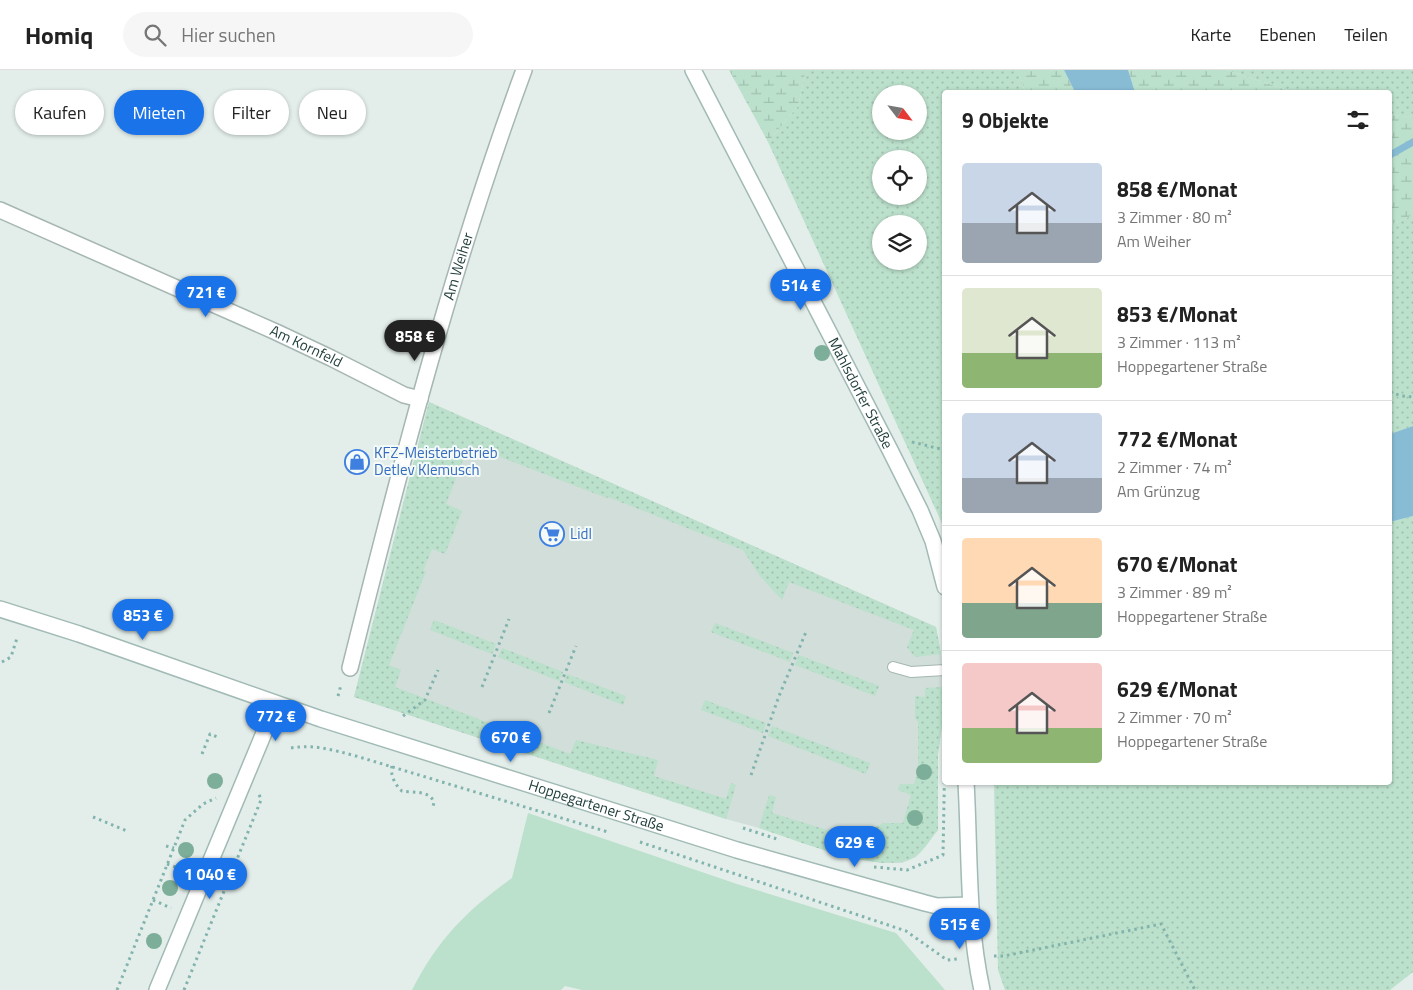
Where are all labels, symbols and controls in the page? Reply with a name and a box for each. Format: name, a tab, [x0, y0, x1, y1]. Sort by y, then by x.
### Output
search box	[123, 12, 473, 57]
text: Homiq	[25, 17, 93, 53]
text: Hier suchen	[181, 20, 276, 49]
icon: search	[141, 21, 169, 49]
text: Karte	[1190, 21, 1231, 48]
text: Ebenen	[1259, 21, 1316, 48]
text: Teilen	[1344, 21, 1388, 48]
north arrow	[872, 85, 928, 140]
map controls	[872, 85, 927, 270]
chip: Kaufen	[15, 90, 104, 135]
chip: Mieten	[114, 90, 204, 135]
chip: Filter	[214, 90, 289, 135]
chip: Neu	[299, 90, 366, 135]
text: 9 Objekte	[962, 104, 1049, 136]
icon: filters	[1344, 106, 1372, 134]
button: locate	[872, 150, 927, 205]
text: 858 €/Monat	[1117, 173, 1238, 205]
icon: home	[1002, 183, 1062, 243]
text: 3 Zimmer · 80 m²	[1117, 205, 1232, 229]
button: layers	[872, 215, 927, 270]
text: Am Weiher	[1117, 229, 1191, 253]
street label: Am Weiher	[437, 230, 479, 303]
pin: 514 €	[766, 268, 836, 311]
text: 514 €	[781, 273, 821, 297]
pin: 721 €	[171, 276, 241, 318]
text: 721 €	[186, 280, 226, 304]
text: 853 €/Monat	[1117, 298, 1238, 330]
icon: home	[1002, 308, 1062, 368]
street label: Am Kornfeld	[266, 319, 347, 373]
pin: 858 €	[380, 320, 450, 362]
text: 858 €	[395, 324, 435, 348]
text: 3 Zimmer · 113 m²	[1117, 330, 1241, 354]
street label: Mahlsdorfer Straße	[822, 333, 899, 453]
text: Hoppegartener Straße	[1117, 354, 1267, 378]
text: 772 €/Monat	[1117, 423, 1238, 455]
icon: home	[1002, 433, 1062, 493]
place label: KFZ-Meisterbetrieb Detlev Klemusch	[374, 441, 498, 481]
shop icon: KFZ-Meisterbetrieb Detlev Klemusch	[344, 449, 370, 475]
text: 2 Zimmer · 74 m²	[1117, 455, 1232, 479]
text: Am Grünzug	[1117, 479, 1200, 503]
supermarket icon: Lidl	[539, 521, 565, 547]
place label: Lidl	[570, 522, 592, 545]
text: 670 €/Monat	[1117, 548, 1238, 580]
icon: home	[1002, 558, 1062, 618]
text: 3 Zimmer · 89 m²	[1117, 580, 1232, 604]
pin: 853 €	[108, 598, 178, 641]
text: 853 €	[123, 603, 163, 627]
text: Hoppegartener Straße	[1117, 604, 1267, 628]
text: 629 €/Monat	[1117, 673, 1238, 705]
icon: home	[1002, 683, 1062, 743]
pin: 772 €	[241, 700, 311, 742]
text: 772 €	[256, 704, 296, 728]
text: 2 Zimmer · 70 m²	[1117, 705, 1232, 729]
pin: 670 €	[476, 720, 546, 763]
text: 670 €	[491, 725, 531, 749]
text: Hoppegartener Straße	[1117, 729, 1267, 753]
street label: Hoppegartener Straße	[526, 773, 667, 837]
pin: 629 €	[820, 826, 890, 868]
text: 629 €	[835, 830, 875, 854]
pin: 1 040 €	[164, 858, 256, 900]
text: 1 040 €	[184, 862, 236, 886]
pin: 515 €	[925, 908, 995, 950]
text: 515 €	[940, 912, 980, 936]

